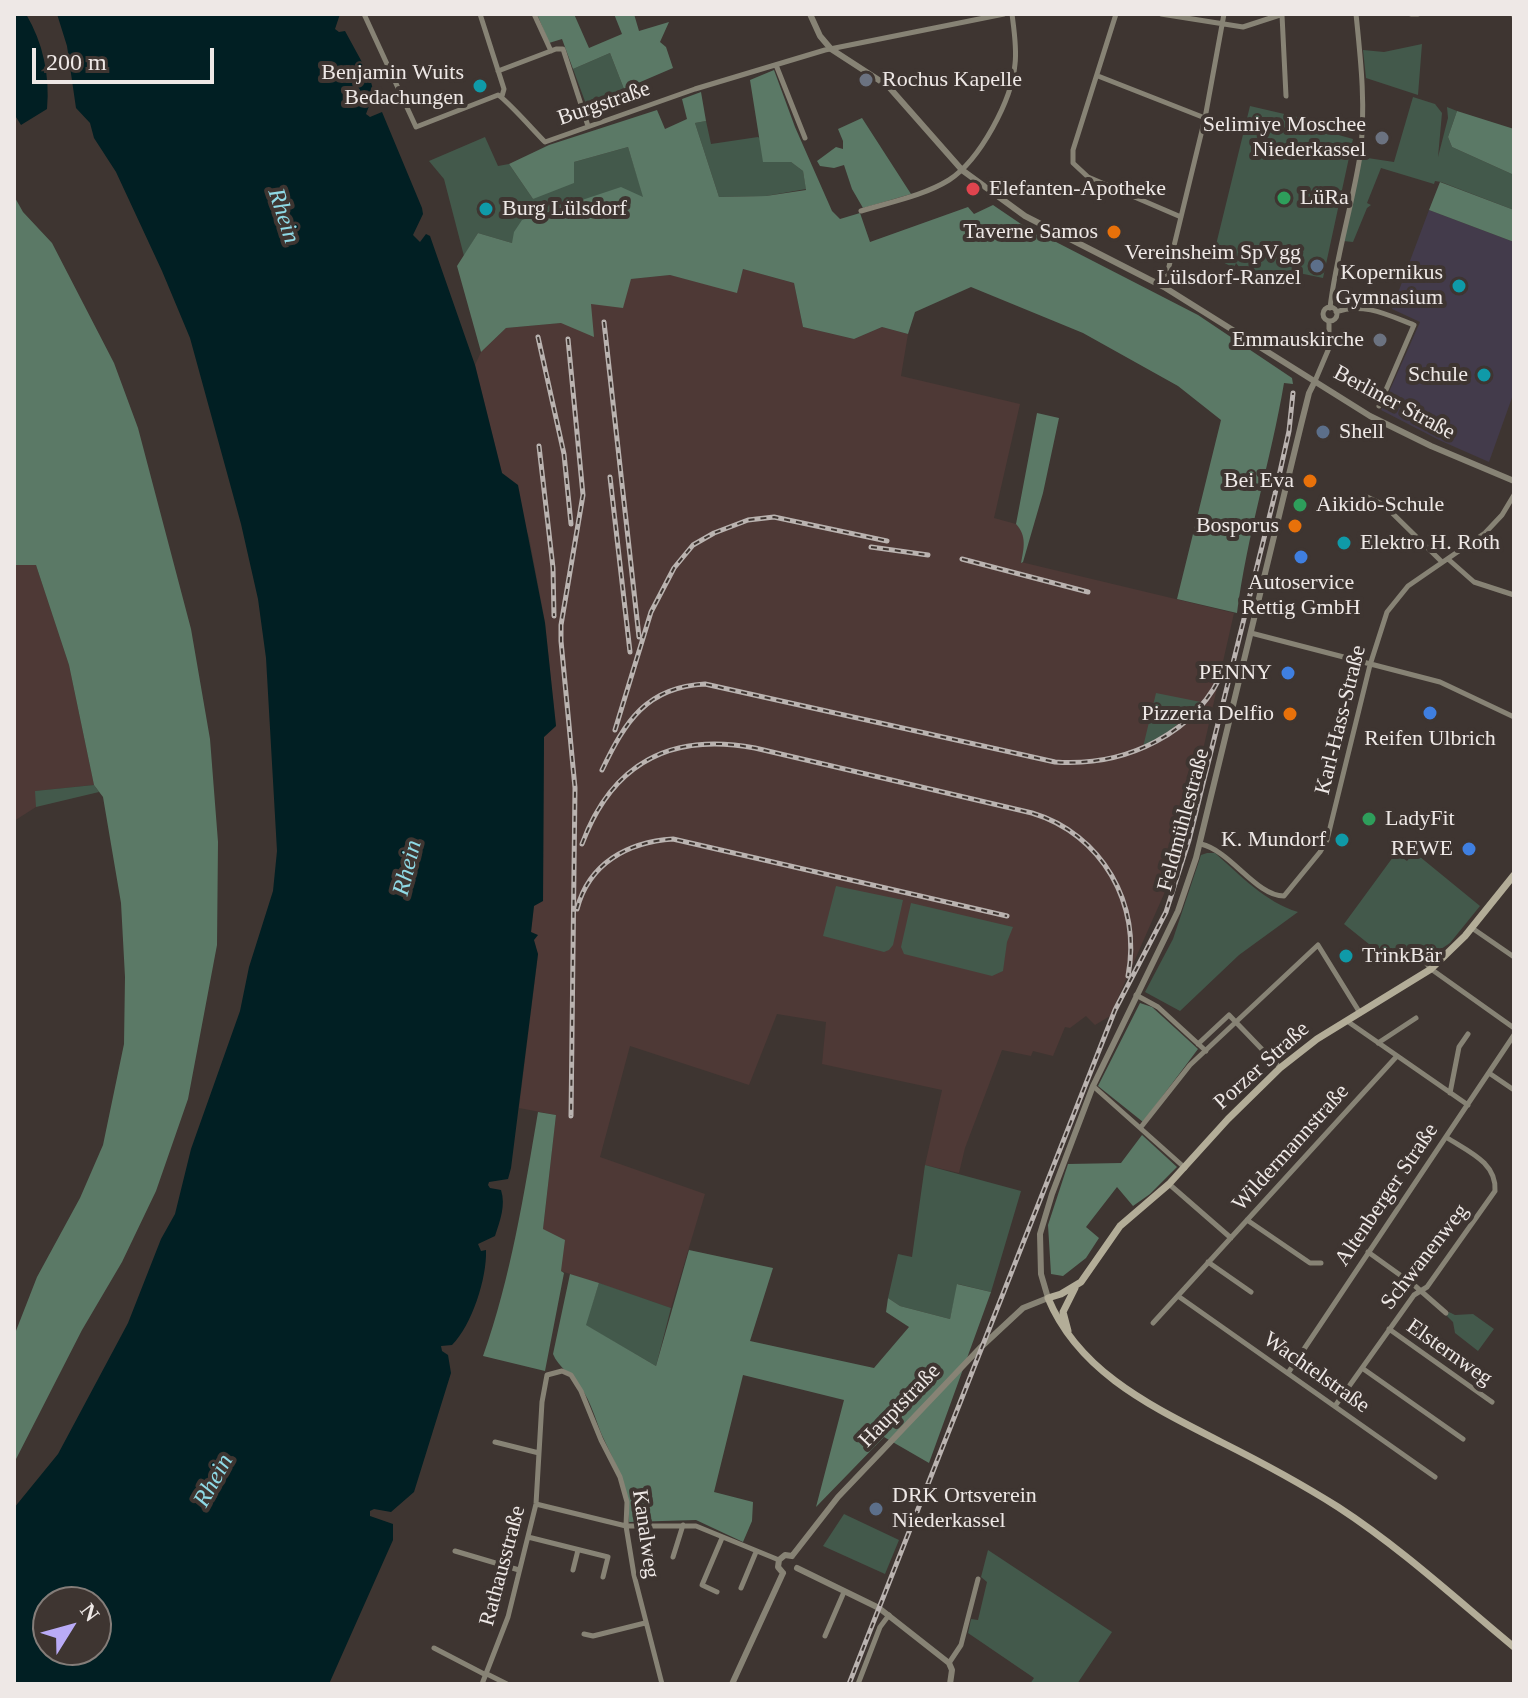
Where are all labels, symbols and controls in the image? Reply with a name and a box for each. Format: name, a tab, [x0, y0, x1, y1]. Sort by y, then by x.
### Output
scale bar	[36, 32, 218, 82]
text: 200 m	[46, 49, 107, 75]
place label: Benjamin Wuits Bedachungen	[321, 60, 464, 112]
place label: Rochus Kapelle	[882, 67, 1022, 93]
marker: Rochus Kapelle	[857, 71, 875, 89]
street label: Burgstraße	[554, 76, 654, 132]
marker: Benjamin Wuits Bedachungen	[471, 77, 489, 95]
place label: Selimiye Moschee Niederkassel	[1203, 112, 1366, 164]
marker: Selimiye Moschee Niederkassel	[1373, 129, 1391, 147]
place label: Elefanten-Apotheke	[989, 176, 1166, 202]
marker: Elefanten-Apotheke	[964, 180, 982, 198]
water label: Rhein	[261, 185, 305, 247]
place label: LüRa	[1300, 185, 1349, 211]
marker: LüRa	[1275, 189, 1293, 207]
place label: Burg Lülsdorf	[502, 196, 627, 222]
marker: Burg Lülsdorf	[477, 200, 495, 218]
place label: Taverne Samos	[963, 219, 1098, 245]
marker: Taverne Samos	[1105, 223, 1123, 241]
place label: Vereinsheim SpVgg Lülsdorf-Ranzel	[1124, 240, 1301, 292]
marker: Vereinsheim SpVgg Lülsdorf-Ranzel	[1308, 257, 1326, 275]
place label: Kopernikus Gymnasium	[1335, 260, 1443, 312]
marker: Kopernikus Gymnasium	[1450, 277, 1468, 295]
place label: Emmauskirche	[1232, 327, 1364, 353]
marker: Emmauskirche	[1371, 331, 1389, 349]
street label: Berliner Straße	[1329, 360, 1459, 446]
place label: Schule	[1408, 362, 1468, 388]
marker: Schule	[1475, 366, 1493, 384]
place label: Shell	[1339, 419, 1384, 445]
marker: Shell	[1314, 423, 1332, 441]
place label: Bei Eva	[1224, 468, 1294, 494]
marker: Bei Eva	[1301, 472, 1319, 490]
place label: Aikido-Schule	[1316, 492, 1444, 518]
marker: Aikido-Schule	[1291, 496, 1309, 514]
place label: Bosporus	[1196, 513, 1279, 539]
marker: Bosporus	[1286, 517, 1304, 535]
place label: Elektro H. Roth	[1360, 530, 1500, 556]
marker: Elektro H. Roth	[1335, 534, 1353, 552]
marker: Autoservice Rettig GmbH	[1292, 548, 1310, 566]
place label: Autoservice Rettig GmbH	[1241, 570, 1361, 622]
street label: Karl-Hass-Straße	[1310, 643, 1372, 797]
place label: PENNY	[1199, 660, 1272, 686]
marker: PENNY	[1279, 664, 1297, 682]
place label: Pizzeria Delfio	[1141, 701, 1274, 727]
marker: Reifen Ulbrich	[1421, 704, 1439, 722]
marker: Pizzeria Delfio	[1281, 705, 1299, 723]
place label: Reifen Ulbrich	[1364, 726, 1496, 752]
street label: Feldmühlestraße	[1152, 746, 1216, 894]
place label: LadyFit	[1385, 806, 1455, 832]
marker: LadyFit	[1360, 810, 1378, 828]
place label: K. Mundorf	[1221, 827, 1326, 853]
marker: K. Mundorf	[1333, 831, 1351, 849]
place label: REWE	[1391, 836, 1453, 862]
water label: Rhein	[387, 837, 429, 899]
marker: REWE	[1460, 840, 1478, 858]
place label: TrinkBär	[1362, 943, 1442, 969]
marker: TrinkBär	[1337, 947, 1355, 965]
street label: Porzer Straße	[1209, 1016, 1315, 1116]
street label: Wildermannstraße	[1227, 1079, 1355, 1217]
street label: Altenberger Straße	[1330, 1119, 1444, 1271]
street label: Schwanenweg	[1375, 1199, 1475, 1315]
street label: Elsternweg	[1401, 1314, 1497, 1392]
street label: Wachtelstraße	[1258, 1327, 1374, 1419]
street label: Hauptstraße	[854, 1359, 946, 1453]
water label: Rhein	[188, 1450, 240, 1512]
place label: DRK Ortsverein Niederkassel	[892, 1483, 1037, 1534]
street label: Kanalweg	[626, 1488, 664, 1580]
marker: DRK Ortsverein Niederkassel	[867, 1500, 885, 1518]
street label: Rathausstraße	[474, 1503, 532, 1629]
north arrow	[32, 1586, 112, 1666]
text: N	[75, 1599, 105, 1626]

